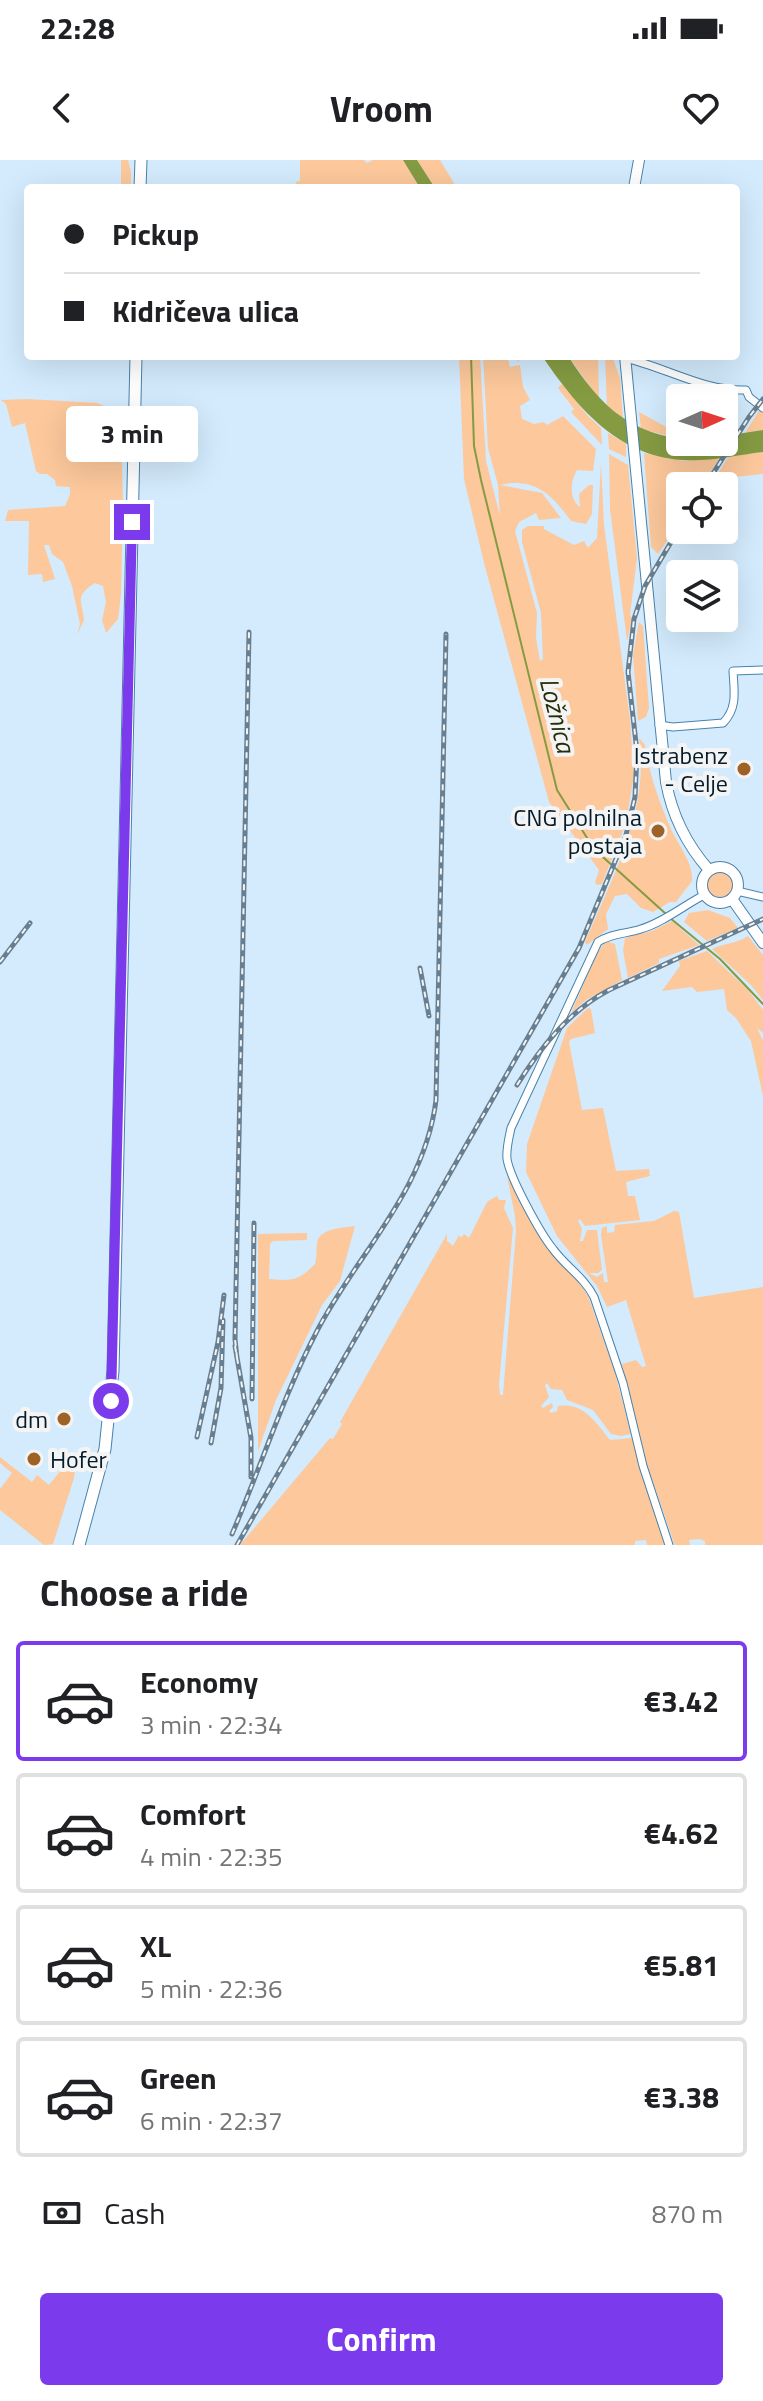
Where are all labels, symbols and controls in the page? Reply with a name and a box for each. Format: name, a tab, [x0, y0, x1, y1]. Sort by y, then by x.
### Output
text: 22:28	[40, 5, 115, 51]
text: Vroom	[330, 81, 433, 136]
icon: back	[40, 86, 84, 130]
icon: heart	[679, 86, 723, 130]
text: Pickup	[112, 211, 199, 257]
text: Kidričeva ulica	[112, 288, 299, 334]
north arrow	[666, 384, 738, 456]
map controls	[666, 384, 738, 632]
callout: 3 min	[66, 406, 198, 462]
text: 3 min	[100, 414, 164, 453]
button: locate	[666, 472, 738, 544]
route end	[114, 504, 150, 540]
button: layers	[666, 560, 738, 632]
water label: Ložnica	[530, 673, 587, 759]
place label: Istrabenz - Celje	[634, 737, 728, 801]
marker: Istrabenz - Celje	[735, 760, 753, 778]
place label: CNG polnilna postaja	[513, 799, 642, 863]
marker: CNG polnilna postaja	[649, 822, 667, 840]
route start	[93, 1383, 129, 1419]
place label: dm	[15, 1401, 48, 1437]
marker: dm	[55, 1410, 73, 1428]
place label: Hofer	[50, 1441, 107, 1477]
marker: Hofer	[25, 1450, 43, 1468]
text: Choose a ride	[40, 1565, 248, 1620]
text: Economy	[140, 1659, 258, 1705]
icon: car	[44, 1665, 116, 1737]
text: €3.42	[644, 1678, 719, 1724]
text: 3 min · 22:34	[140, 1705, 283, 1744]
text: Comfort	[140, 1791, 246, 1837]
icon: car	[44, 1797, 116, 1869]
text: €4.62	[644, 1810, 719, 1856]
text: 4 min · 22:35	[140, 1837, 283, 1876]
text: XL	[140, 1923, 171, 1969]
icon: car	[44, 1929, 116, 2001]
text: €5.81	[644, 1942, 719, 1988]
text: 5 min · 22:36	[140, 1969, 283, 2008]
text: Green	[140, 2055, 217, 2101]
icon: car	[44, 2061, 116, 2133]
text: €3.38	[644, 2074, 719, 2120]
text: 6 min · 22:37	[140, 2101, 283, 2140]
text: Cash	[104, 2190, 165, 2236]
icon: cash	[40, 2191, 84, 2235]
text: 870 m	[652, 2194, 723, 2233]
button: Confirm	[40, 2293, 723, 2385]

